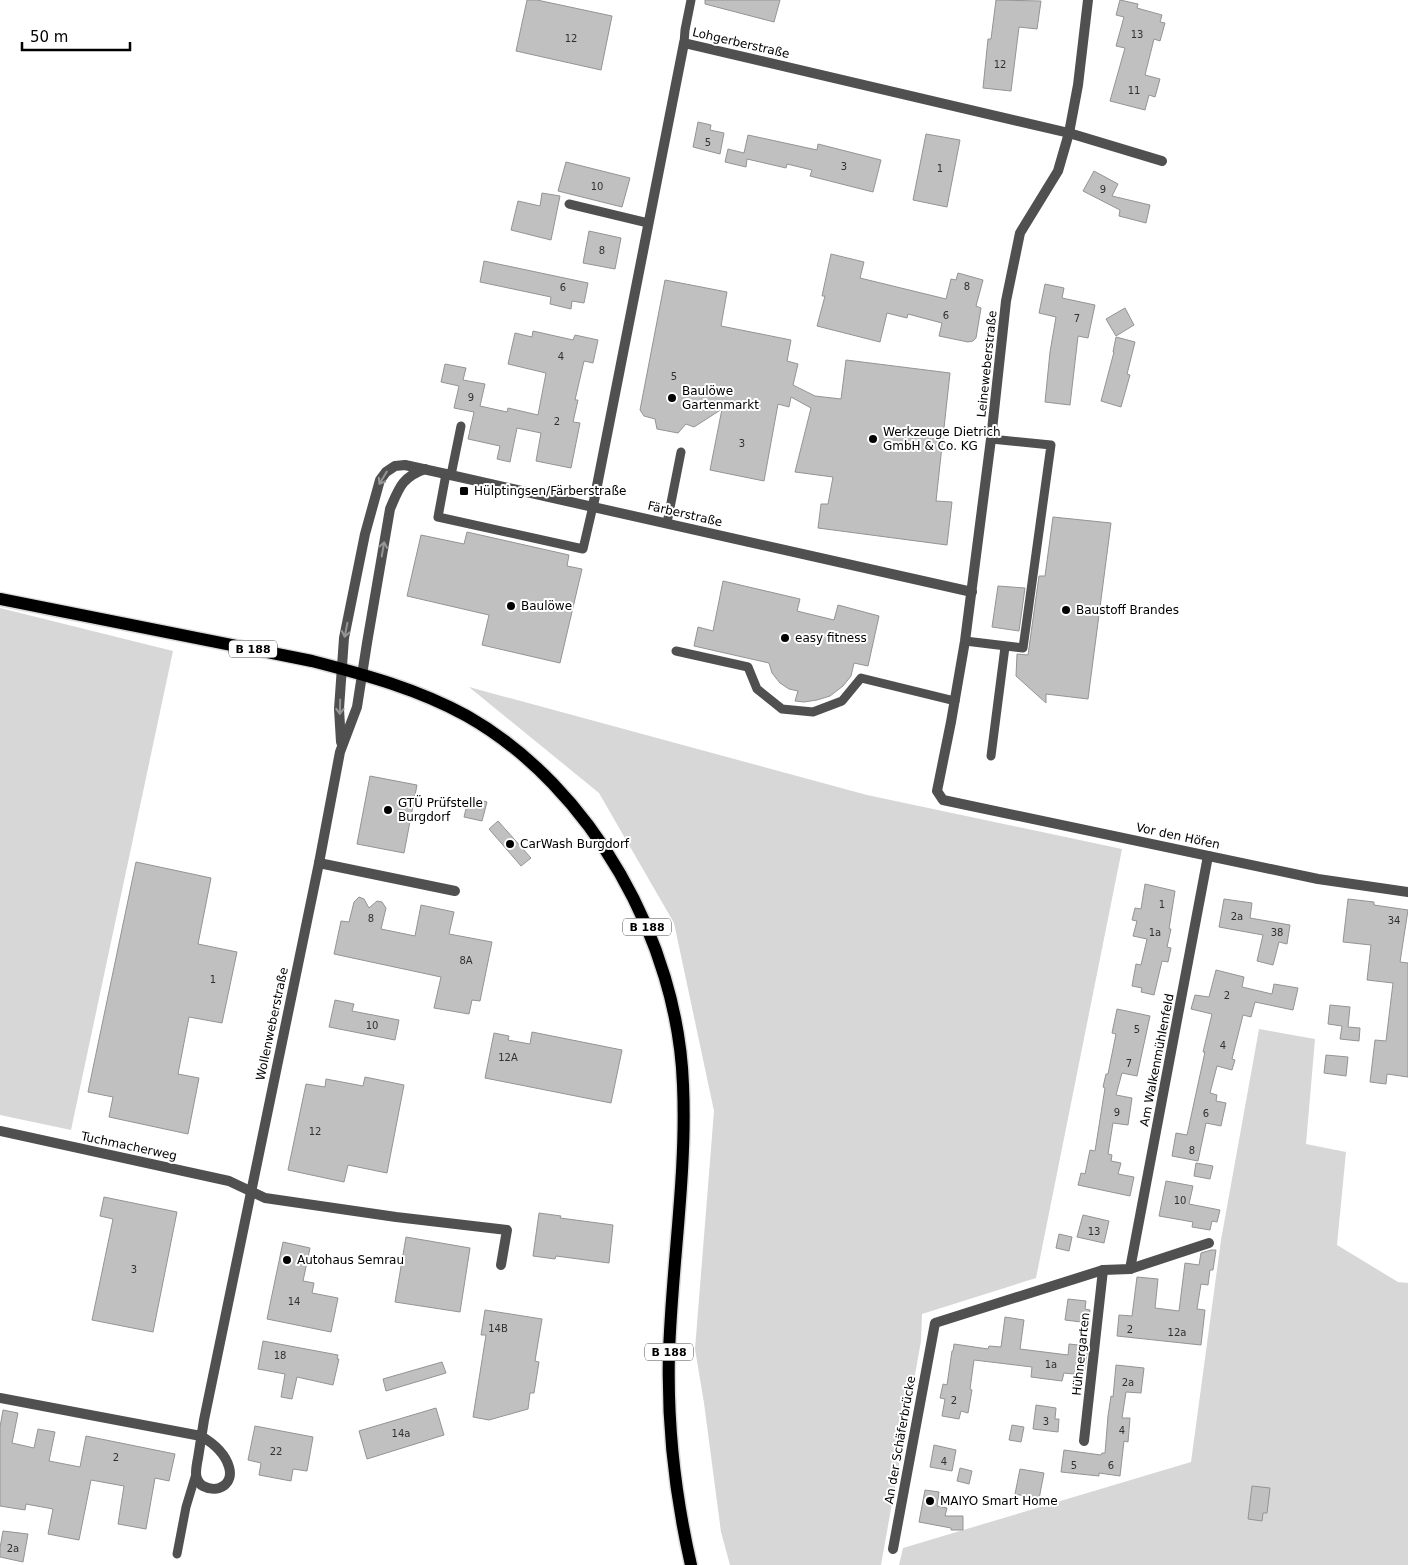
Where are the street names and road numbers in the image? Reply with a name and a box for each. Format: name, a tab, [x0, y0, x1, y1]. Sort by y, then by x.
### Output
street label: Lohgerberstraße	[691, 25, 791, 61]
street label: Leineweberstraße	[974, 310, 1000, 418]
street label: Färberstraße	[646, 499, 724, 529]
road number: B 188	[229, 641, 277, 658]
street label: Vor den Höfen	[1135, 820, 1221, 852]
road number: B 188	[623, 919, 671, 936]
street label: Wollenweberstraße	[253, 966, 291, 1082]
street label: Am Walkenmühlenfeld	[1137, 993, 1177, 1127]
street label: Tuchmacherweg	[79, 1129, 178, 1163]
street label: Hühnergarten	[1070, 1312, 1092, 1396]
road number: B 188	[645, 1344, 693, 1360]
street label: An der Schäferbrücke	[882, 1375, 918, 1505]

